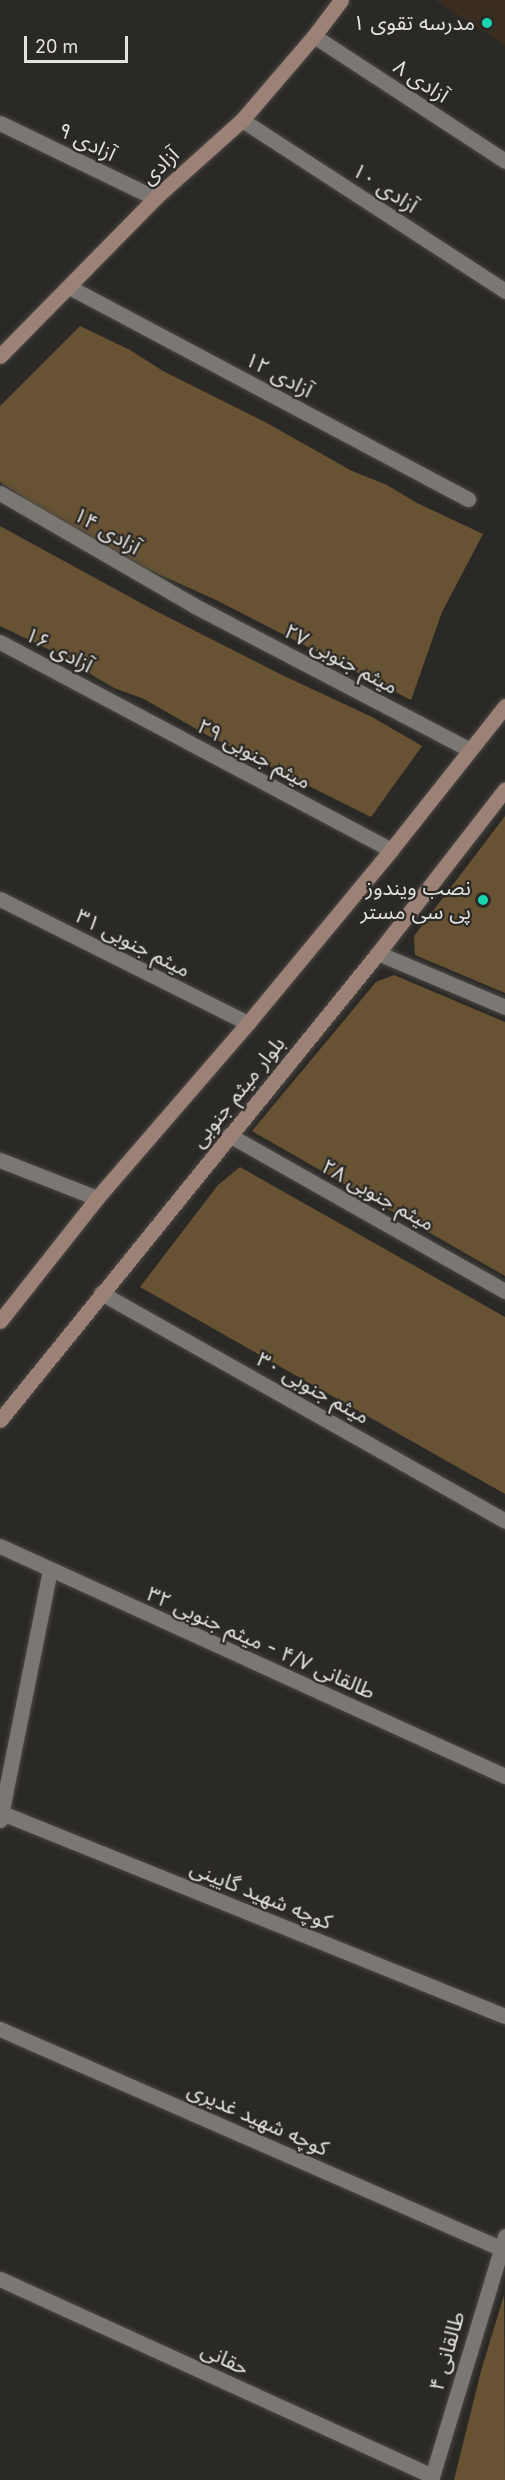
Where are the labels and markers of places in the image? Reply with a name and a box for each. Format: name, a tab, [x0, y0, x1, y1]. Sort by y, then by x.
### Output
place label: مدرسه تقوی ۱	[353, 10, 475, 36]
marker: مدرسه تقوی ۱	[480, 16, 494, 30]
place label: نصب ویندوز پی سی مستر	[361, 875, 471, 925]
marker: نصب ویندوز پی سی مستر	[476, 893, 490, 907]

